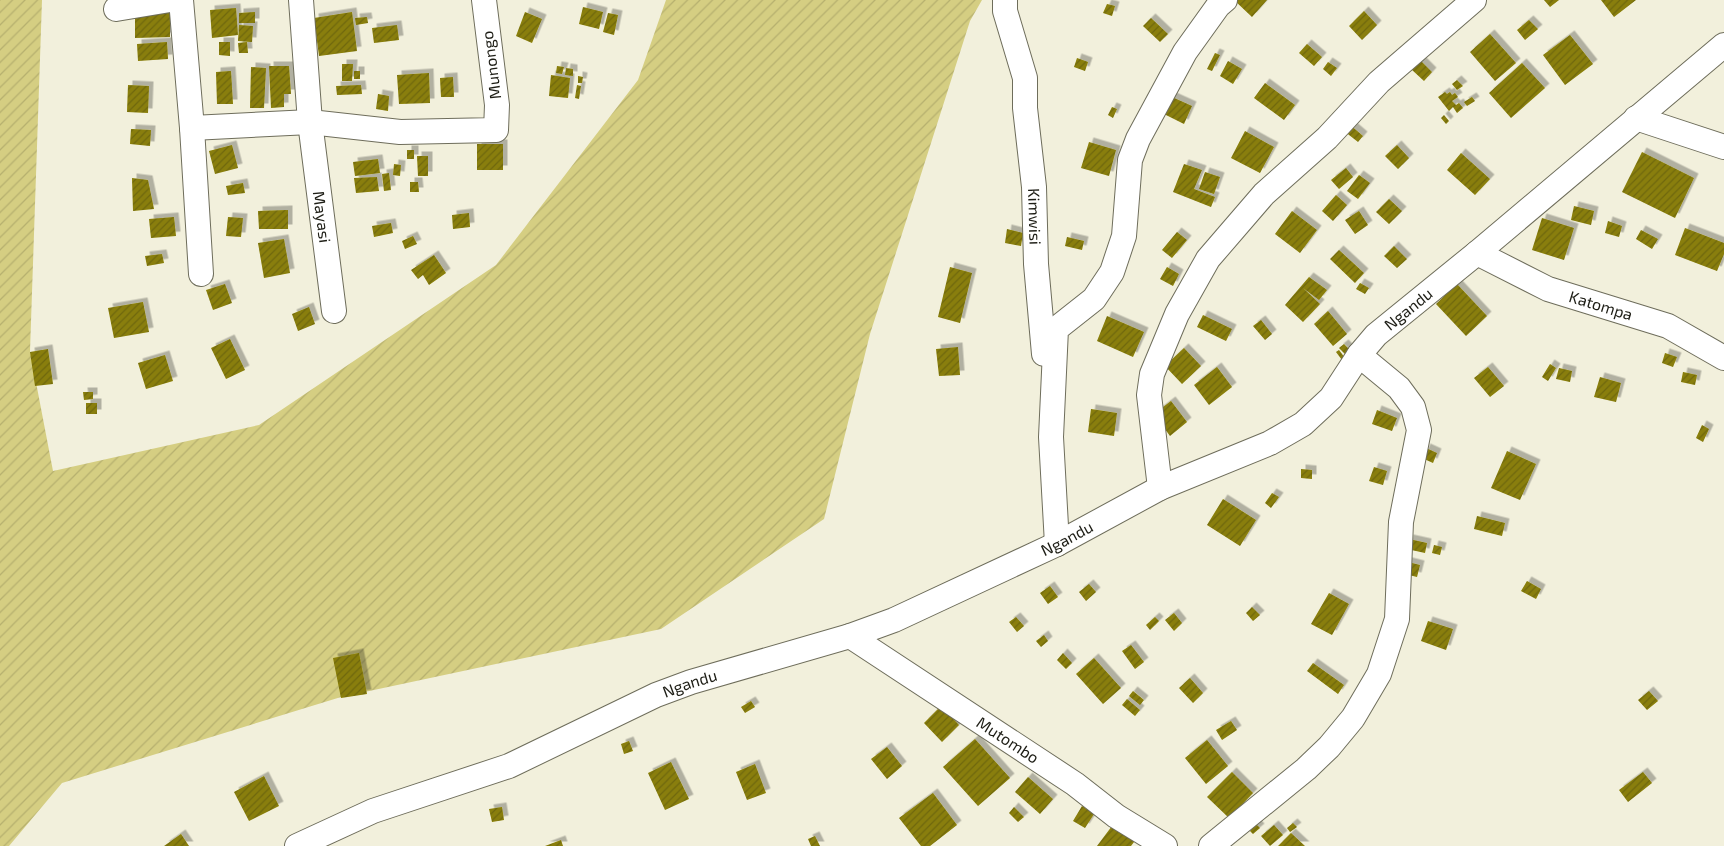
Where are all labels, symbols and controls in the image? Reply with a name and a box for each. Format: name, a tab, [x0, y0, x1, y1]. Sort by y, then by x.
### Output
street label: Munongo	[477, 30, 504, 100]
street label: Kimwisi	[1025, 188, 1046, 245]
street label: Mayasi	[310, 190, 335, 244]
street label: Ngandu	[1380, 283, 1436, 334]
street label: Katompa	[1567, 286, 1635, 324]
street label: Ngandu	[1037, 516, 1096, 559]
street label: Ngandu	[660, 665, 719, 701]
street label: Mutombo	[973, 712, 1043, 767]

